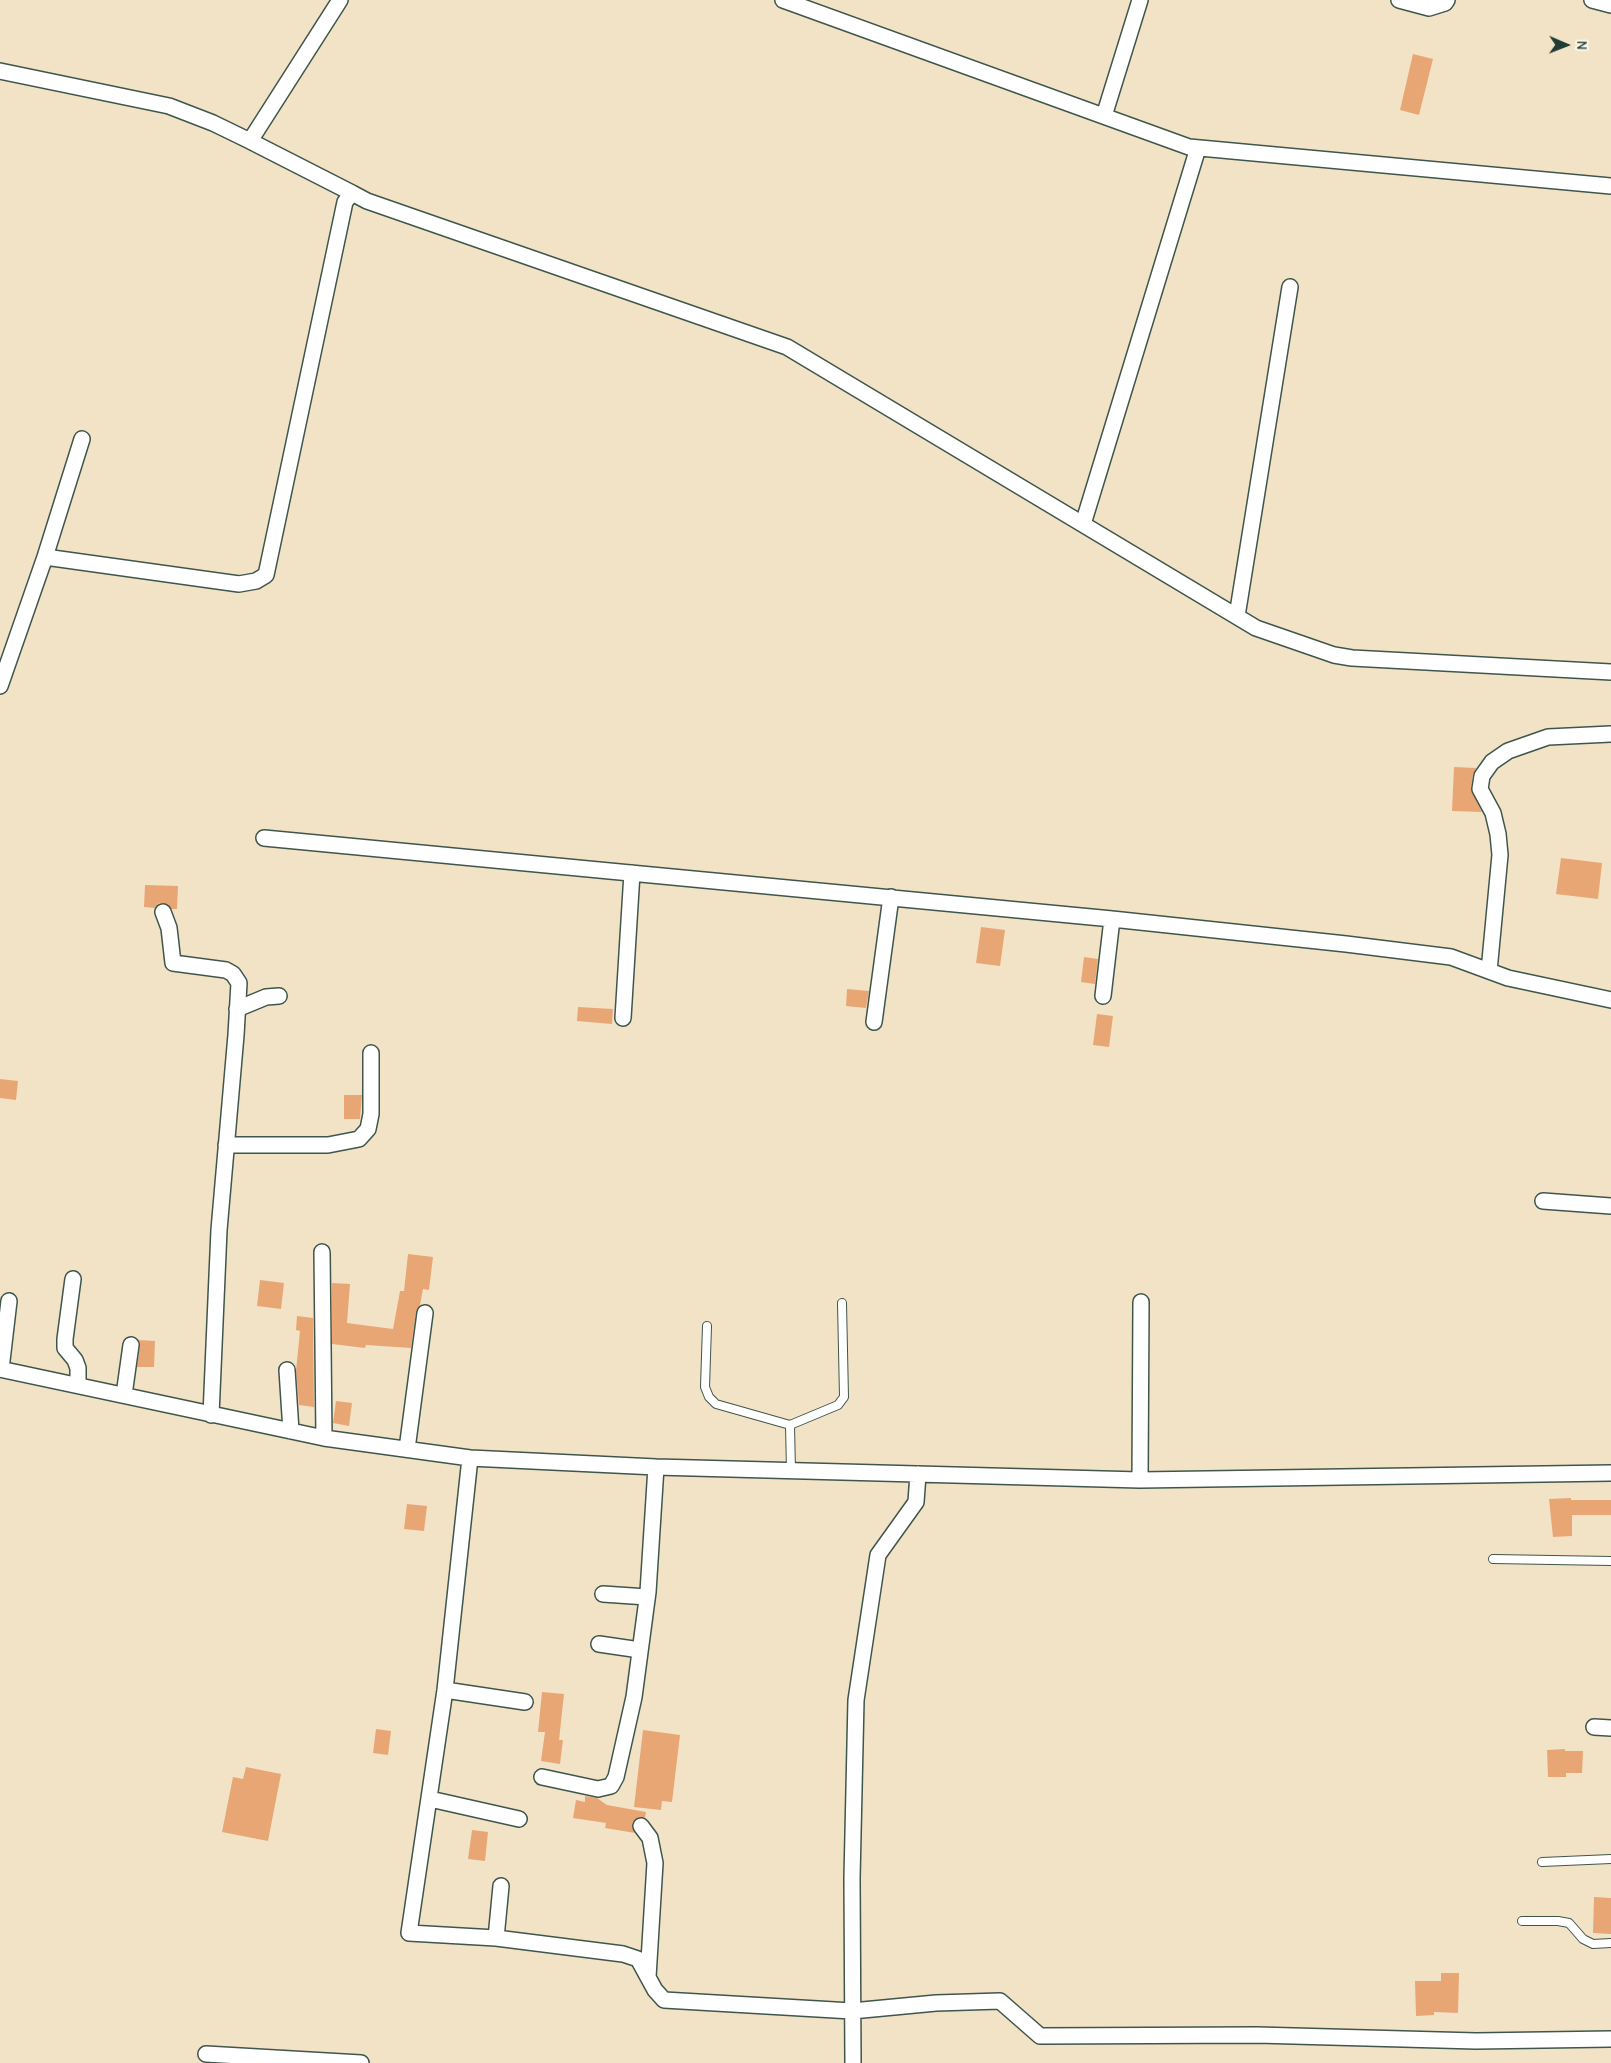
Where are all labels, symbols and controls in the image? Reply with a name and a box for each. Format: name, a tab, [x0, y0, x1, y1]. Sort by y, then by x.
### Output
north arrow	[1541, 20, 1591, 70]
text: N	[1573, 41, 1590, 50]

